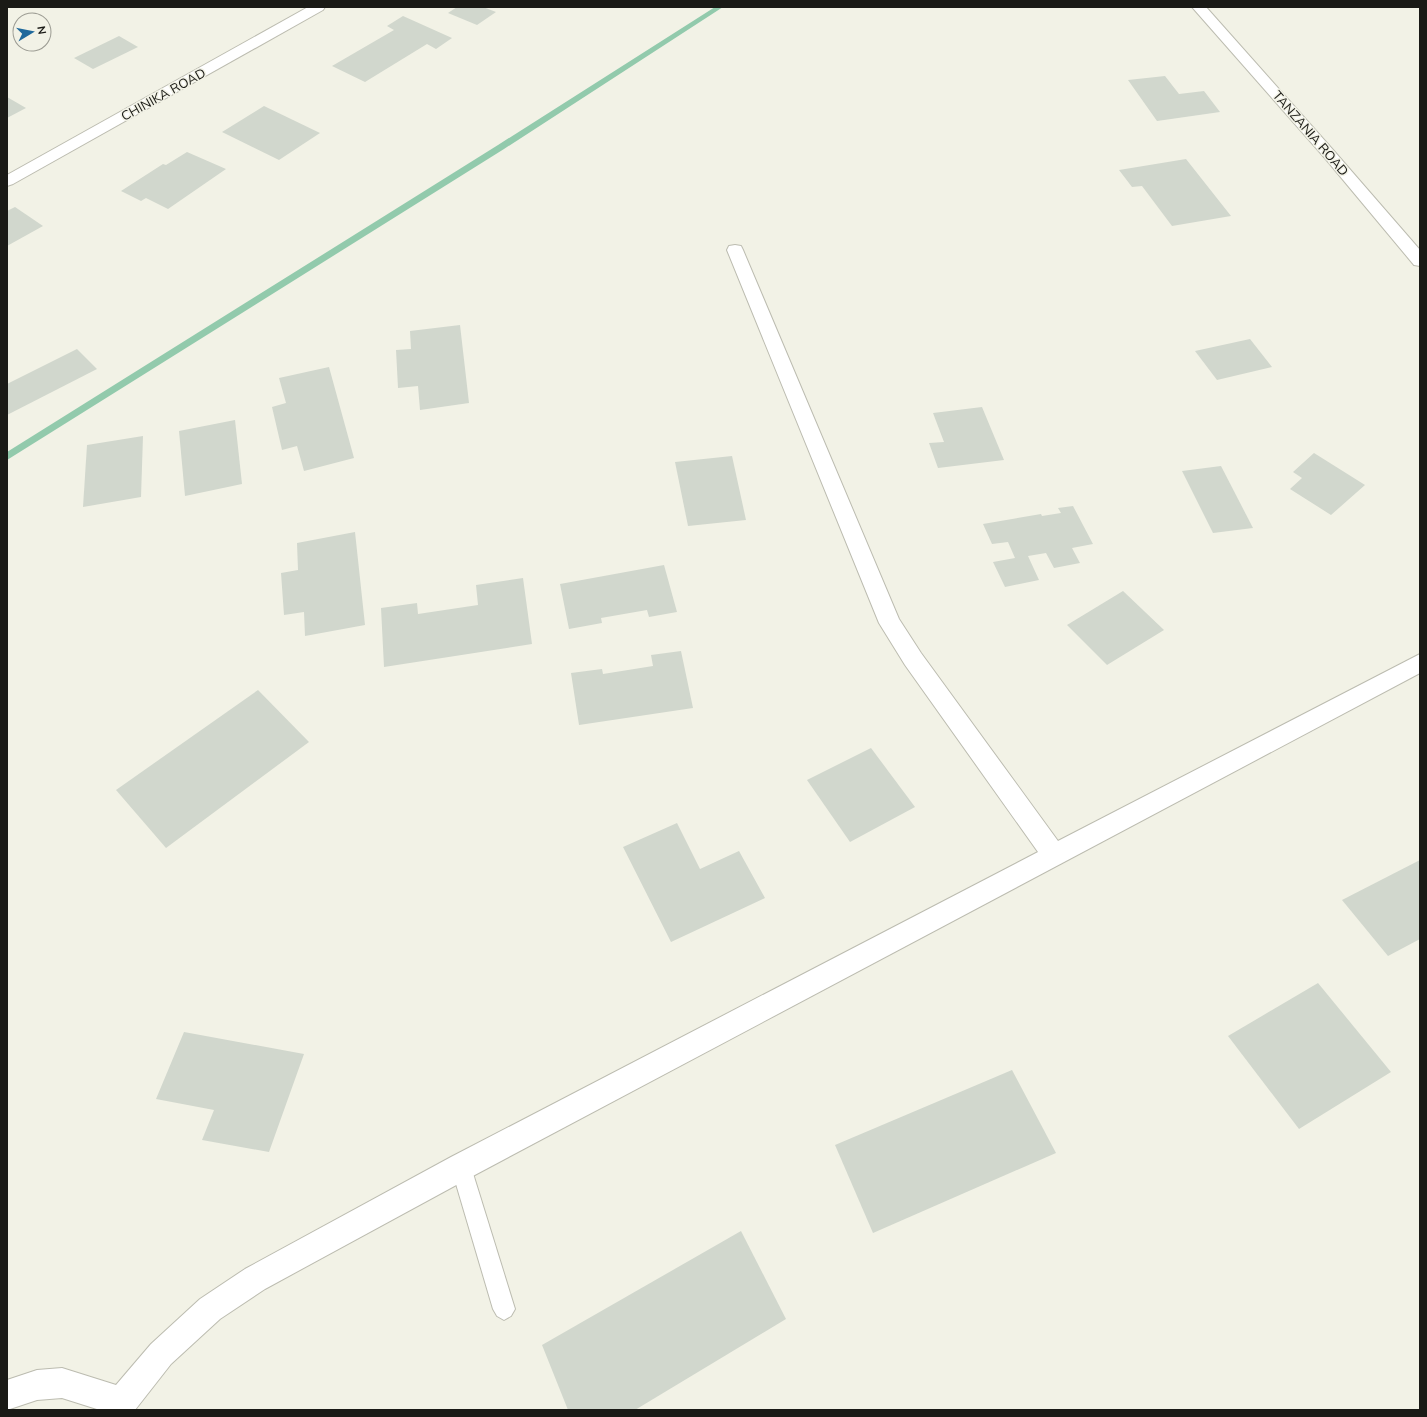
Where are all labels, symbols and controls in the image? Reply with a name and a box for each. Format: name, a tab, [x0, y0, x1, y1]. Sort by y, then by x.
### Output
north arrow	[12, 12, 52, 52]
text: N	[34, 25, 49, 36]
street label: CHINIKA ROAD	[118, 64, 208, 124]
street label: TANZANIA ROAD	[1270, 87, 1352, 179]

